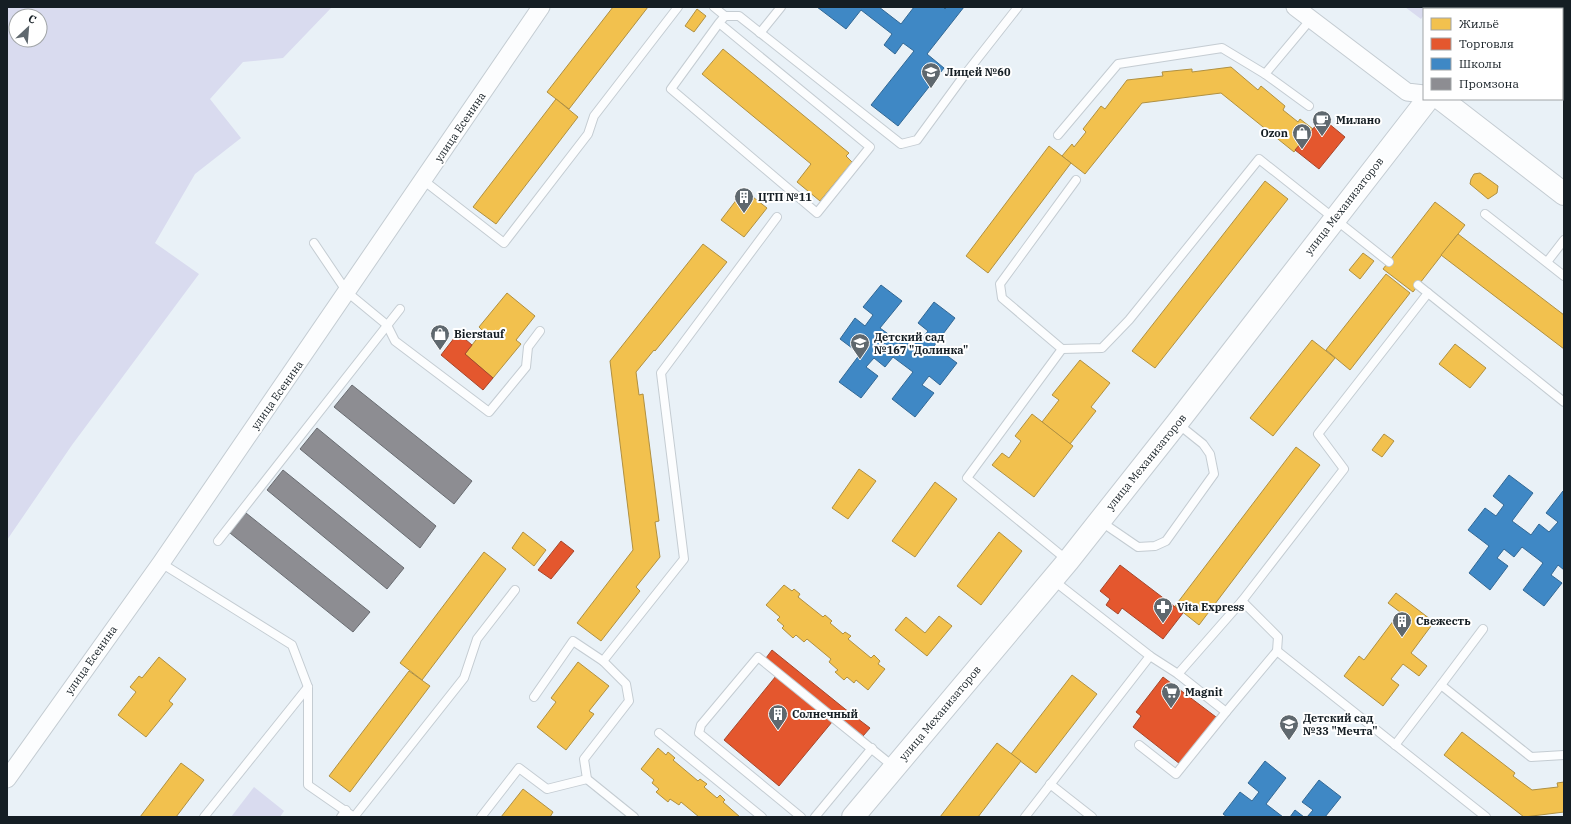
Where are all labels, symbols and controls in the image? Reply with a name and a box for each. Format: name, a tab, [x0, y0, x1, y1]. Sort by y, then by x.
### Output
north arrow	[8, 8, 48, 48]
legend	[1423, 8, 1563, 100]
text: С	[26, 11, 39, 27]
text: Жильё	[1459, 16, 1499, 31]
text: Торговля	[1459, 36, 1514, 51]
text: Школы	[1459, 56, 1502, 71]
school or university icon: Лицей №60	[920, 61, 942, 89]
place label: Лицей №60	[945, 65, 1011, 79]
text: Промзона	[1459, 76, 1519, 91]
street label: улица Есенина	[431, 89, 489, 165]
cafe icon: Милано	[1311, 109, 1333, 137]
place label: Милано	[1336, 113, 1381, 127]
shop icon: Ozon	[1291, 122, 1313, 150]
place label: Ozon	[1260, 126, 1288, 140]
street label: улица Механизаторов	[1302, 154, 1386, 258]
building icon: ЦТП №11	[733, 186, 755, 214]
place label: ЦТП №11	[758, 190, 812, 204]
shop icon: Bierstauf	[429, 323, 451, 351]
place label: Bierstauf	[454, 327, 505, 341]
place label: Детский сад №167 "Долинка"	[874, 330, 968, 357]
school or university icon: Детский сад №167 "Долинка"	[849, 332, 871, 360]
street label: улица Есенина	[248, 358, 306, 432]
street label: улица Механизаторов	[1103, 411, 1189, 513]
pharmacy icon: Vita Express	[1152, 596, 1174, 624]
place label: Vita Express	[1177, 600, 1245, 614]
building icon: Свежесть	[1391, 610, 1413, 638]
place label: Свежесть	[1416, 614, 1471, 628]
street label: улица Есенина	[62, 623, 120, 697]
street label: улица Механизаторов	[896, 663, 984, 763]
supermarket icon: Magnit	[1160, 681, 1182, 709]
place label: Magnit	[1185, 685, 1223, 699]
building icon: Солнечный	[767, 703, 789, 731]
place label: Солнечный	[792, 707, 859, 721]
place label: Детский сад №33 "Мечта"	[1303, 711, 1378, 738]
school or university icon: Детский сад №33 "Мечта"	[1278, 713, 1300, 741]

